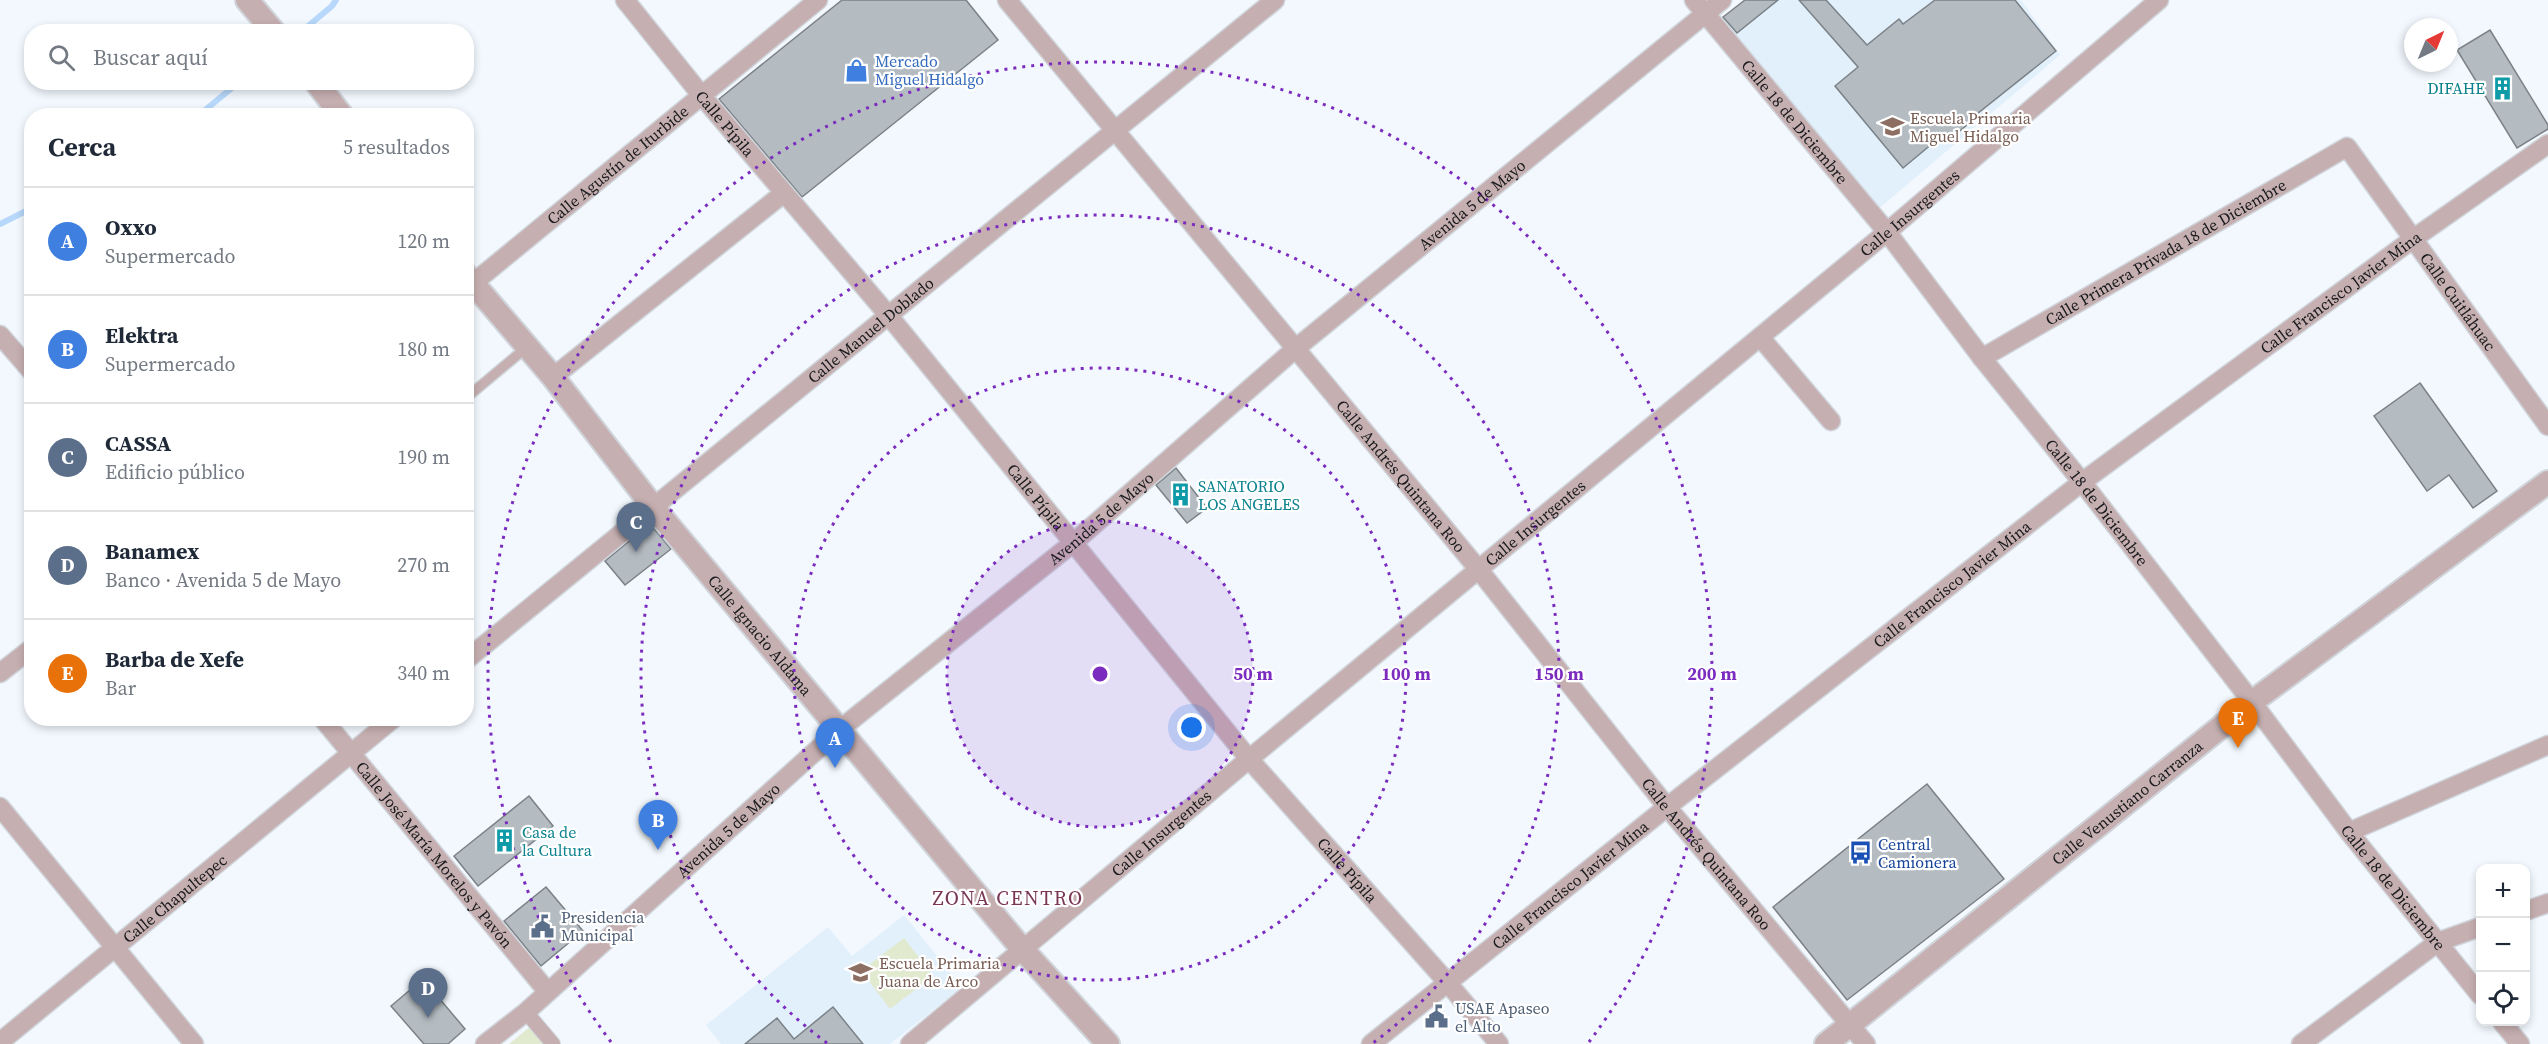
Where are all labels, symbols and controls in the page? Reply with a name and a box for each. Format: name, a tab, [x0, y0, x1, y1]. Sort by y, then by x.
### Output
north arrow	[2404, 18, 2458, 72]
search box	[24, 24, 474, 90]
icon: search	[45, 41, 78, 74]
text: Buscar aquí	[93, 42, 208, 72]
place label: Mercado Miguel Hidalgo	[875, 50, 984, 90]
street label: Calle 18 de Diciembre	[1737, 55, 1853, 188]
shop icon: Mercado Miguel Hidalgo	[844, 57, 870, 83]
building icon: DIFAHE	[2490, 75, 2516, 101]
place label: DIFAHE	[2427, 77, 2485, 99]
street label: Calle Pípila	[691, 85, 760, 162]
street label: Calle Agustín de Iturbide	[542, 100, 693, 229]
place label: Escuela Primaria Miguel Hidalgo	[1910, 107, 2032, 147]
school or university icon: Escuela Primaria Miguel Hidalgo	[1879, 114, 1905, 140]
text: Cerca	[48, 129, 116, 165]
text: 5 resultados	[343, 133, 450, 161]
street label: Avenida 5 de Mayo	[1414, 154, 1530, 255]
street label: Calle Insurgentes	[1855, 164, 1964, 261]
street label: Calle Primera Privada 18 de Diciembre	[2041, 174, 2290, 330]
text: Oxxo	[105, 212, 157, 242]
street label: Calle Francisco Javier Mina	[2255, 225, 2426, 359]
text: A	[61, 227, 74, 255]
text: 120 m	[397, 227, 450, 255]
text: Supermercado	[105, 242, 236, 270]
street label: Calle Cuitláhuac	[2415, 248, 2501, 355]
street label: Calle Manuel Doblado	[803, 272, 938, 388]
text: Elektra	[105, 320, 179, 350]
text: B	[61, 335, 74, 363]
text: 180 m	[397, 335, 450, 363]
text: Supermercado	[105, 350, 236, 378]
street label: Calle Andrés Quintana Roo	[1331, 395, 1471, 557]
text: CASSA	[105, 428, 171, 458]
street label: Calle 18 de Diciembre	[2040, 434, 2154, 570]
text: C	[61, 443, 74, 471]
text: 190 m	[397, 443, 450, 471]
text: Edificio público	[105, 458, 245, 486]
street label: Calle Pípila	[1002, 459, 1071, 536]
street label: Avenida 5 de Mayo	[1043, 467, 1158, 570]
street label: Calle Insurgentes	[1480, 474, 1590, 571]
place label: SANATORIO LOS ANGELES	[1198, 475, 1300, 515]
building icon: SANATORIO LOS ANGELES	[1167, 482, 1193, 508]
pin: C	[616, 502, 656, 552]
street label: Calle Francisco Javier Mina	[1868, 515, 2036, 653]
text: Banamex	[105, 536, 199, 566]
text: D	[60, 551, 75, 579]
text: 270 m	[397, 551, 450, 579]
text: Banco · Avenida 5 de Mayo	[105, 566, 341, 594]
street label: Calle Ignacio Aldama	[703, 570, 818, 701]
text: Barba de Xefe	[105, 644, 244, 674]
text: E	[62, 659, 73, 687]
text: 340 m	[397, 659, 450, 687]
text: 50 m	[1233, 661, 1273, 686]
text: 100 m	[1381, 661, 1431, 686]
text: 150 m	[1534, 661, 1584, 686]
text: 200 m	[1687, 661, 1737, 686]
centre of rings	[1090, 664, 1110, 684]
text: Bar	[105, 674, 136, 702]
pin: E	[2218, 698, 2258, 748]
your location	[1177, 713, 1206, 742]
pin: A	[816, 718, 854, 768]
street label: Calle Venustiano Carranza	[2047, 734, 2208, 870]
street label: Calle José María Morelos y Pavón	[351, 757, 518, 953]
street label: Calle Andrés Quintana Roo	[1637, 773, 1777, 935]
street label: Avenida 5 de Mayo	[672, 777, 785, 882]
street label: Calle Insurgentes	[1106, 784, 1216, 881]
pin: B	[638, 800, 678, 850]
street label: Calle Francisco Javier Mina	[1487, 815, 1654, 954]
street label: Calle 18 de Diciembre	[2336, 820, 2451, 955]
place label: Casa de la Cultura	[522, 821, 593, 861]
building icon: Casa de la Cultura	[491, 828, 517, 854]
street label: Calle Pípila	[1312, 832, 1383, 908]
place label: Central Camionera	[1878, 833, 1958, 873]
bus stop icon: Central Camionera	[1847, 840, 1873, 866]
street label: Calle Chapultepec	[118, 849, 232, 948]
map controls	[2476, 864, 2530, 1026]
button: +	[2476, 864, 2530, 918]
district label: ZONA CENTRO	[932, 884, 1084, 912]
place label: Presidencia Municipal	[561, 906, 645, 946]
public building icon: Presidencia Municipal	[530, 913, 556, 939]
button: −	[2476, 918, 2530, 972]
place label: Escuela Primaria Juana de Arco	[878, 952, 1001, 992]
school or university icon: Escuela Primaria Juana de Arco	[848, 959, 874, 985]
pin: D	[408, 968, 448, 1018]
button: locate	[2476, 972, 2530, 1026]
place label: USAE Apaseo el Alto	[1455, 997, 1550, 1037]
public building icon: USAE Apaseo el Alto	[1424, 1004, 1450, 1030]

